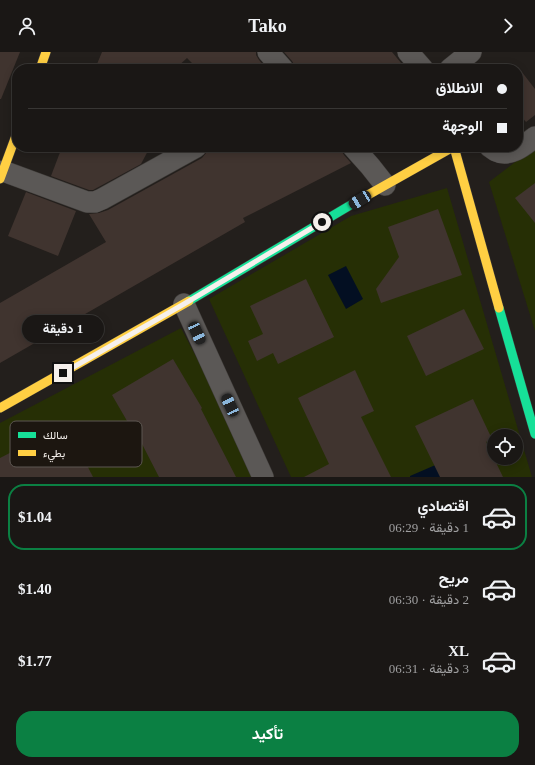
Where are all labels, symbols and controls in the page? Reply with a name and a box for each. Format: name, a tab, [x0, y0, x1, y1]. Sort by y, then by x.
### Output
icon: person	[16, 15, 38, 37]
icon: forward	[497, 15, 519, 37]
text: Tako	[248, 16, 287, 36]
text: الانطلاق	[436, 80, 483, 96]
text: الوجهة	[442, 118, 483, 134]
car	[347, 189, 373, 211]
route start	[313, 213, 331, 231]
callout: 1 دقيقة	[22, 315, 104, 343]
car	[186, 320, 208, 346]
text: 1 دقيقة	[43, 321, 83, 336]
route end	[54, 364, 72, 382]
car	[219, 392, 241, 418]
legend	[10, 421, 142, 467]
text: سالك	[43, 429, 68, 441]
map controls	[487, 429, 523, 465]
button: locate	[487, 429, 523, 465]
text: بطيء	[43, 447, 65, 463]
text: اقتصادي	[417, 498, 469, 514]
icon: car	[481, 499, 517, 535]
text: $1.04	[18, 509, 52, 525]
text: 1 دقيقة · 06:29	[389, 520, 469, 535]
text: مريح	[439, 570, 469, 586]
icon: car	[481, 571, 517, 607]
text: $1.40	[18, 581, 52, 597]
text: 2 دقيقة · 06:30	[389, 592, 469, 607]
text: XL	[448, 643, 469, 659]
icon: car	[481, 643, 517, 679]
text: $1.77	[18, 653, 52, 669]
text: 3 دقيقة · 06:31	[389, 661, 469, 676]
button: تأكيد	[16, 711, 519, 757]

